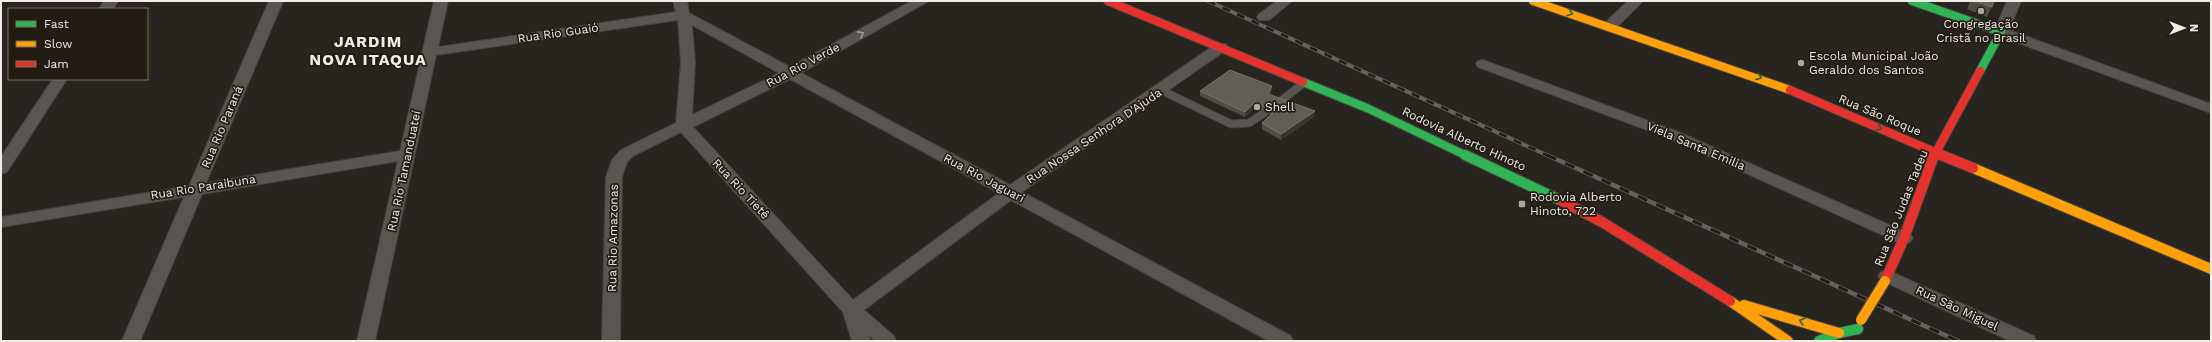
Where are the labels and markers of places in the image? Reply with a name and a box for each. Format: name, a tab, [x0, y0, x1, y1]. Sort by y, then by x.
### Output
marker: Congregação Cristã no Brasil	[1976, 6, 1986, 16]
place label: Congregação Cristã no Brasil	[1936, 17, 2026, 45]
place label: Escola Municipal João Geraldo dos Santos	[1809, 49, 1939, 77]
marker: Escola Municipal João Geraldo dos Santos	[1796, 58, 1806, 68]
place label: Shell	[1265, 100, 1295, 114]
marker: Shell	[1252, 102, 1262, 112]
place label: Rodovia Alberto Hinoto, 722	[1530, 190, 1622, 218]
marker: Rodovia Alberto Hinoto, 722	[1517, 199, 1527, 209]

